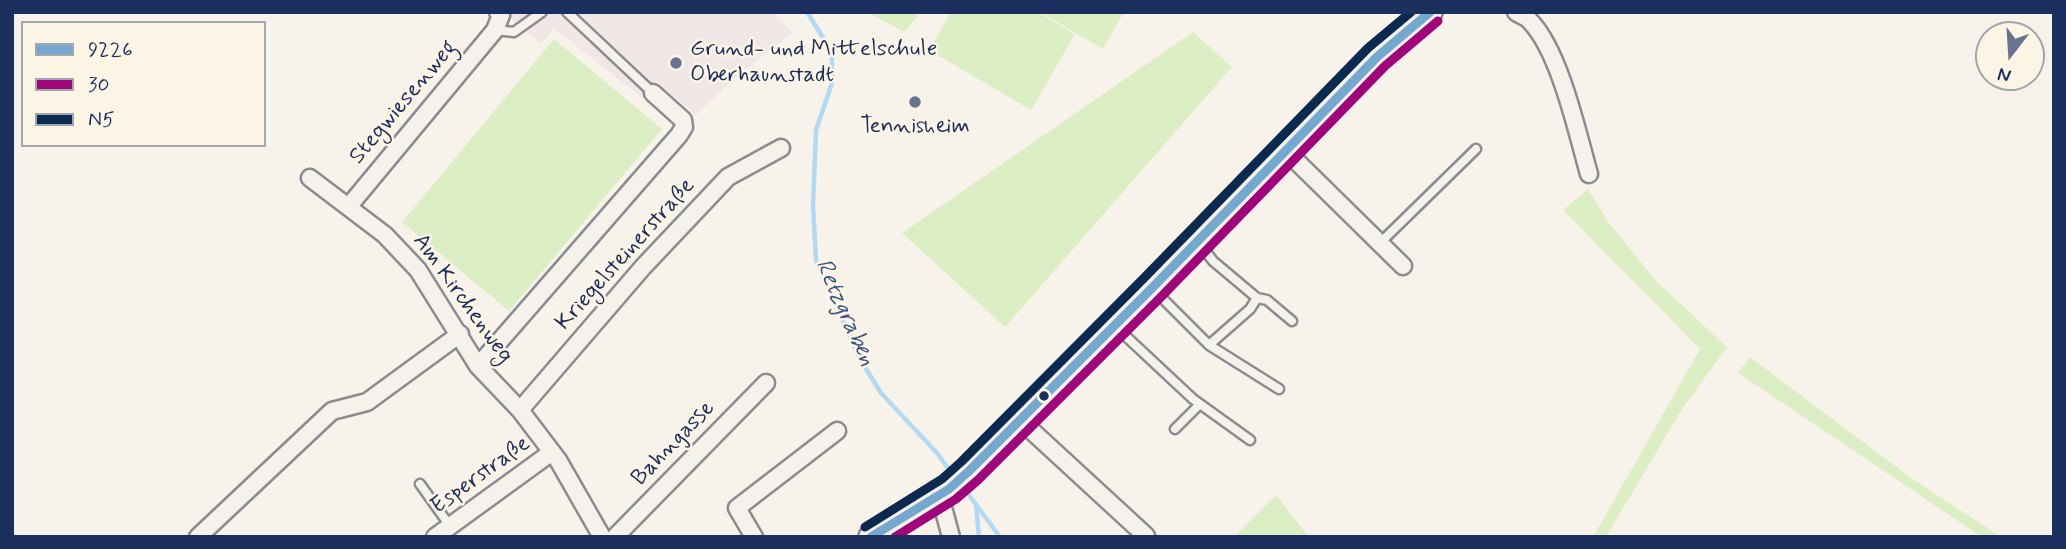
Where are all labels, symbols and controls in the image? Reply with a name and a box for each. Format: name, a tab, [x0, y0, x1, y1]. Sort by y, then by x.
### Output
legend	[21, 21, 266, 147]
north arrow	[1975, 21, 2045, 91]
street label: Stegwiesenweg	[344, 35, 464, 171]
text: 9226	[88, 36, 133, 64]
place label: Grund- und Mittelschule Oberhaunstadt	[690, 36, 937, 90]
marker: Grund- und Mittelschule Oberhaunstadt	[668, 55, 684, 71]
text: N	[1995, 61, 2014, 88]
text: 30	[88, 71, 110, 99]
marker: Tennisheim	[907, 94, 923, 110]
text: N5	[88, 106, 115, 134]
place label: Tennisheim	[860, 113, 970, 141]
street label: Kriegelsteinerstraße	[550, 173, 702, 337]
street label: Am Kirchenweg	[406, 229, 518, 369]
water label: Retzgraben	[808, 255, 880, 371]
unlabelled marker	[1037, 389, 1051, 403]
street label: Bahngasse	[627, 396, 721, 492]
street label: Esperstraße	[426, 431, 536, 521]

